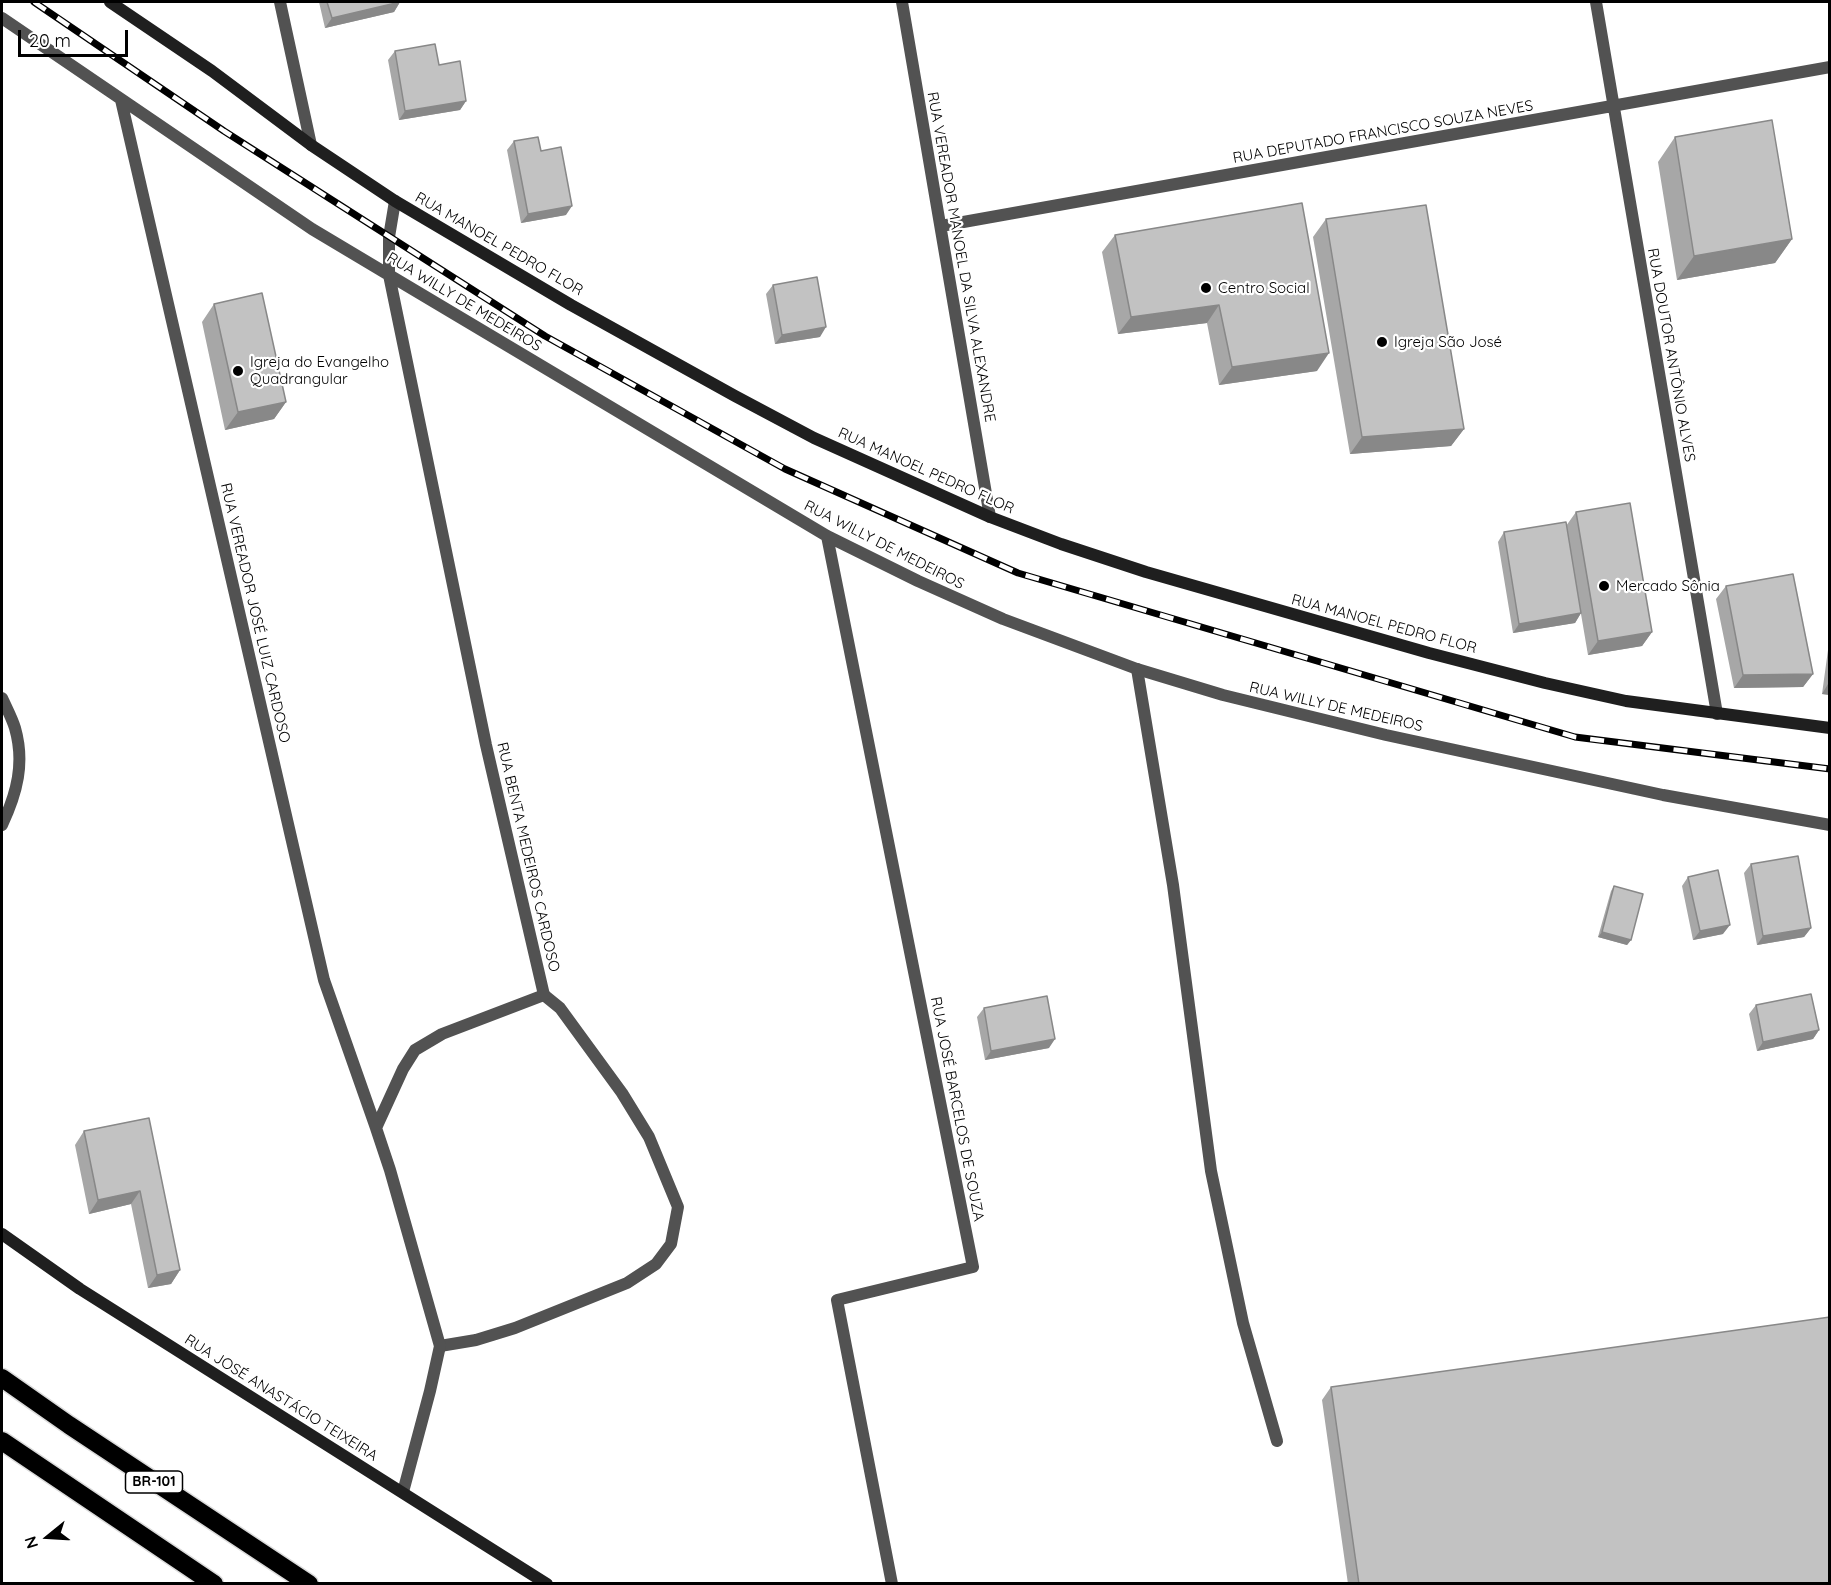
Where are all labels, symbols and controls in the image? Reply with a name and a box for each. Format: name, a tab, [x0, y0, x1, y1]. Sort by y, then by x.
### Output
scale bar	[21, 18, 130, 56]
text: 20 m	[29, 29, 71, 52]
street label: RUA VEREADOR MANOEL DA SILVA ALEXANDRE	[923, 90, 999, 424]
street label: RUA DEPUTADO FRANCISCO SOUZA NEVES	[1231, 97, 1535, 167]
street label: RUA MANOEL PEDRO FLOR	[412, 188, 586, 300]
street label: RUA DOUTOR ANTÔNIO ALVES	[1643, 247, 1699, 463]
street label: RUA WILLY DE MEDEIROS	[383, 249, 545, 355]
place label: Centro Social	[1218, 279, 1310, 297]
marker: Centro Social	[1199, 281, 1213, 295]
place label: Igreja São José	[1394, 333, 1502, 351]
marker: Igreja São José	[1375, 335, 1389, 349]
place label: Igreja do Evangelho Quadrangular	[250, 353, 389, 388]
marker: Igreja do Evangelho Quadrangular	[231, 364, 245, 378]
street label: RUA MANOEL PEDRO FLOR	[835, 424, 1017, 518]
street label: RUA VEREADOR JOSÉ LUIZ CARDOSO	[216, 481, 294, 745]
street label: RUA WILLY DE MEDEIROS	[801, 497, 967, 593]
place label: Mercado Sônia	[1616, 577, 1720, 595]
marker: Mercado Sônia	[1597, 579, 1611, 593]
street label: RUA MANOEL PEDRO FLOR	[1289, 591, 1479, 657]
street label: RUA WILLY DE MEDEIROS	[1248, 678, 1424, 736]
street label: RUA BENTA MEDEIROS CARDOSO	[493, 740, 563, 974]
street label: RUA JOSÉ BARCELOS DE SOUZA	[926, 995, 988, 1223]
street label: RUA JOSÉ ANASTÁCIO TEIXEIRA	[181, 1331, 381, 1465]
road number: BR-101	[126, 1471, 182, 1493]
north arrow	[18, 1507, 78, 1567]
text: N	[20, 1534, 42, 1551]

